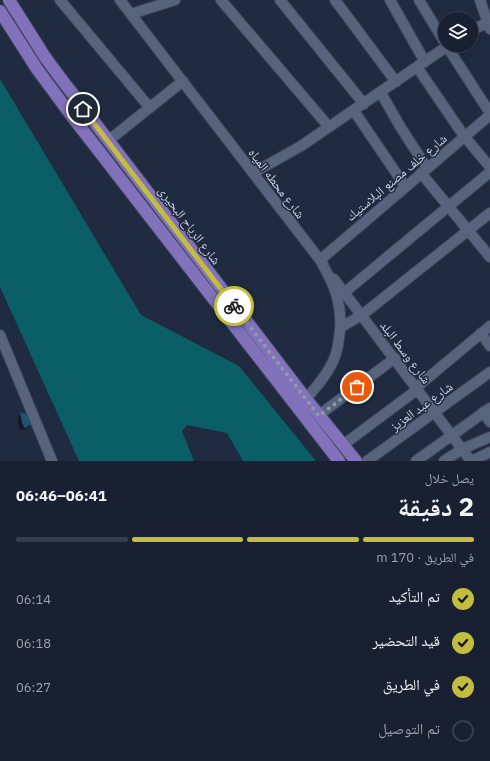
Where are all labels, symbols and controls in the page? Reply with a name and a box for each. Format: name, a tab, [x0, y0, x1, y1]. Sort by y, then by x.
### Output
map controls	[438, 12, 478, 52]
button: layers	[438, 12, 478, 52]
pin	[66, 92, 100, 126]
icon: home	[72, 98, 94, 120]
street label: شارع خلف مصنع البلاستيك	[342, 130, 451, 226]
street label: شارع محطه المياه	[244, 145, 309, 223]
street label: شارع الرياح البحيرى	[154, 183, 225, 269]
courier	[214, 286, 254, 326]
icon: bike	[223, 295, 245, 317]
street label: شارع وسط البلد	[376, 317, 435, 388]
pin	[340, 370, 374, 404]
icon: bag	[346, 376, 368, 398]
street label: شارع عبد العزيز	[386, 378, 457, 436]
text: يصل خلال	[425, 470, 474, 487]
text: 06:41–06:46	[16, 486, 107, 505]
text: 2 دقيقة	[398, 489, 474, 523]
text: في الطريق · 170 m	[376, 549, 474, 566]
text: تم التأكيد	[389, 587, 440, 606]
icon: check	[452, 588, 474, 610]
text: 06:14	[16, 591, 51, 608]
text: قيد التحضير	[372, 631, 440, 650]
icon: check	[452, 632, 474, 654]
text: 06:18	[16, 635, 51, 652]
text: في الطريق	[383, 675, 440, 694]
icon: check	[452, 676, 474, 698]
text: 06:27	[16, 679, 51, 696]
text: تم التوصيل	[378, 719, 440, 738]

